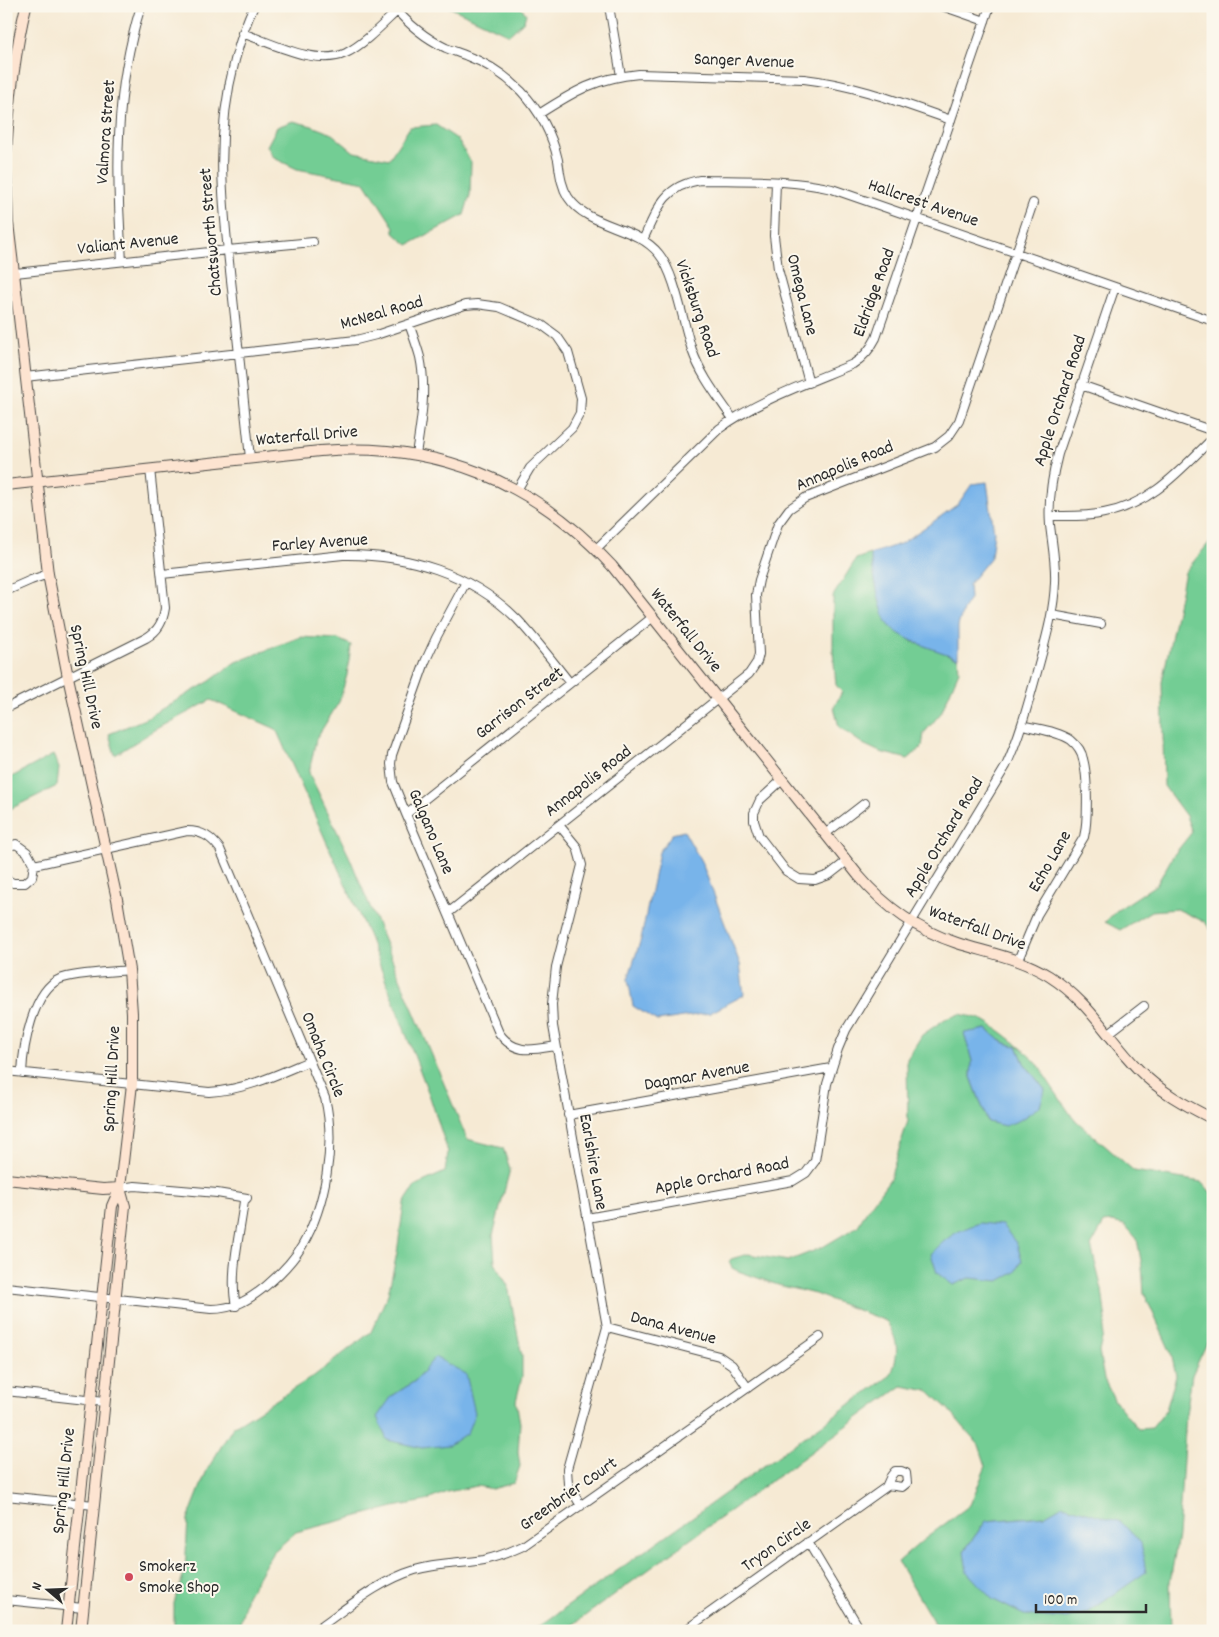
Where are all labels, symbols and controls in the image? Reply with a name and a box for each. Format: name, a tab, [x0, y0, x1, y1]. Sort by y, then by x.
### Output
street label: Sanger Avenue	[693, 48, 795, 76]
street label: Valmora Street	[91, 79, 123, 185]
street label: Chatsworth Street	[194, 166, 230, 297]
street label: Hallcrest Avenue	[864, 173, 982, 235]
street label: Valiant Avenue	[76, 227, 180, 263]
street label: Eldridge Road	[847, 245, 903, 341]
street label: Omega Lane	[779, 252, 823, 338]
street label: Vicksburg Road	[668, 257, 724, 361]
street label: McNeal Road	[338, 290, 426, 338]
street label: Apple Orchard Road	[1028, 332, 1094, 470]
street label: Waterfall Drive	[255, 420, 359, 454]
street label: Annapolis Road	[792, 435, 898, 499]
street label: Farley Avenue	[271, 528, 369, 560]
street label: Waterfall Drive	[643, 583, 727, 679]
street label: Spring Hill Drive	[62, 622, 108, 732]
street label: Garrison Street	[471, 661, 570, 746]
street label: Annapolis Road	[540, 740, 638, 824]
street label: Apple Orchard Road	[899, 773, 991, 903]
street label: Galgano Lane	[401, 785, 459, 879]
street label: Echo Lane	[1023, 826, 1079, 898]
street label: Waterfall Drive	[925, 900, 1029, 958]
street label: Omaha Circle	[294, 1008, 351, 1102]
street label: Spring Hill Drive	[98, 1025, 128, 1133]
street label: Dagmar Avenue	[642, 1055, 752, 1099]
street label: Earlshire Lane	[571, 1112, 613, 1212]
street label: Apple Orchard Road	[653, 1152, 791, 1202]
street label: Dana Avenue	[627, 1306, 719, 1352]
street label: Spring Hill Drive	[47, 1427, 83, 1535]
street label: Greenbrier Court	[515, 1452, 623, 1538]
street label: Tryon Circle	[737, 1513, 817, 1579]
place label: Smokerz Smoke Shop	[139, 1555, 219, 1601]
north arrow	[22, 1564, 72, 1614]
marker: Smokerz Smoke Shop	[123, 1571, 135, 1583]
text: N	[27, 1580, 48, 1593]
scale bar	[1036, 1582, 1146, 1614]
text: 100 m	[1044, 1590, 1077, 1612]

